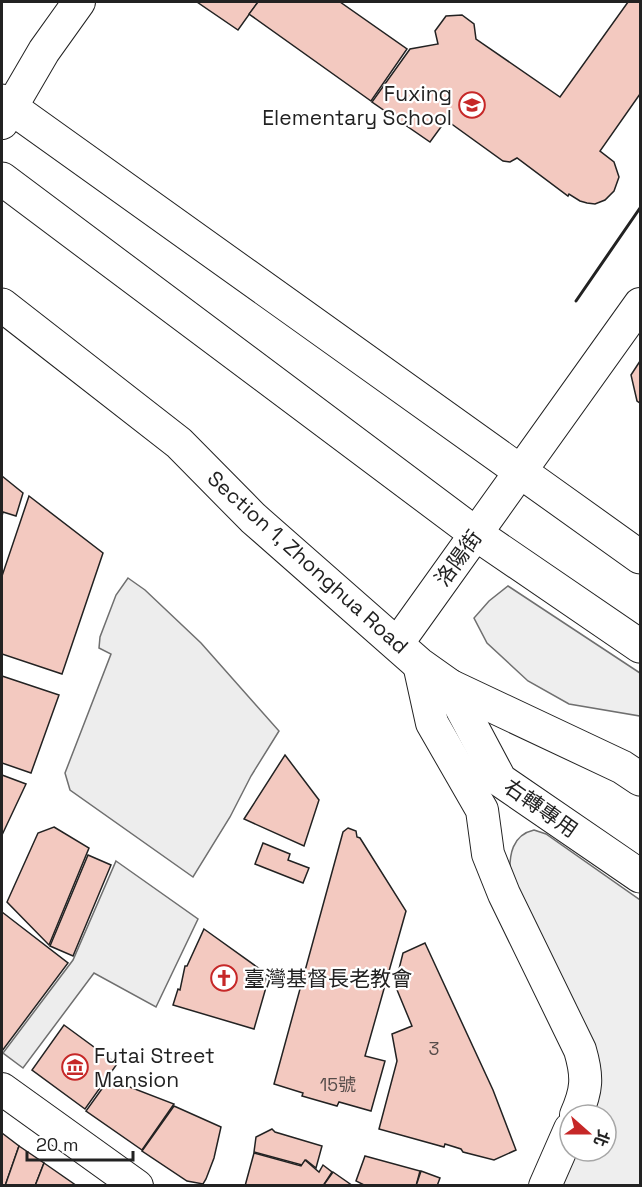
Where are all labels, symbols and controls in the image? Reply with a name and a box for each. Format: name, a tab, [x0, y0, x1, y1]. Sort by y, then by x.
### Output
place label: Fuxing Elementary School	[262, 80, 452, 131]
school or university icon: Fuxing Elementary School	[457, 90, 487, 120]
street label: Section 1, Zhonghua Road	[202, 465, 414, 659]
street label: 洛陽街	[429, 525, 487, 591]
street label: 右轉專用	[499, 773, 583, 843]
church icon: 臺灣基督長老教會	[209, 963, 239, 993]
place label: 臺灣基督長老教會	[244, 965, 412, 992]
house number: 3	[429, 1037, 439, 1060]
place label: Futai Street Mansion	[94, 1042, 215, 1093]
museum icon: Futai Street Mansion	[60, 1052, 90, 1082]
house number: 15號	[320, 1073, 356, 1096]
north arrow	[558, 1103, 618, 1163]
scale bar	[27, 1124, 134, 1162]
text: 北	[589, 1127, 614, 1149]
text: 20 m	[36, 1133, 79, 1156]

